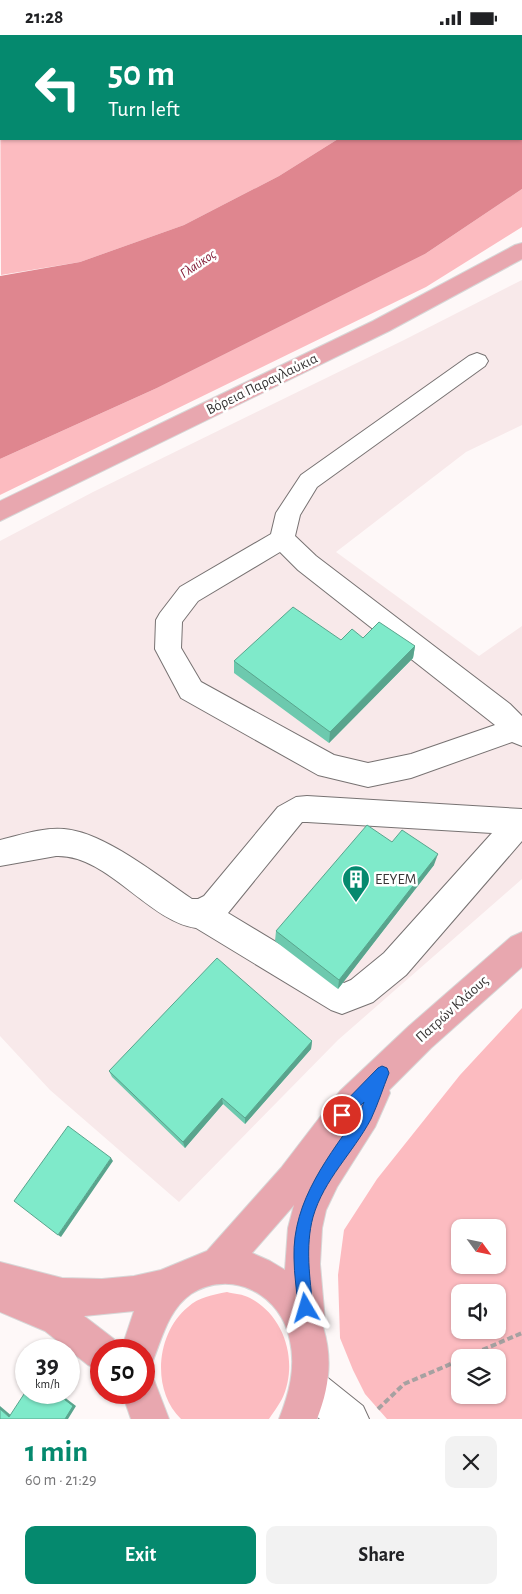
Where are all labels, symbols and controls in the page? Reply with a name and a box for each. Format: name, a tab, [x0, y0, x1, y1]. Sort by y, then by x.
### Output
text: 21:28	[25, 8, 63, 27]
icon: left	[25, 55, 90, 120]
text: 50 m	[108, 57, 175, 92]
text: Turn left	[108, 98, 180, 120]
water label: Γλαύκος	[178, 247, 218, 281]
street label: Βόρεια Παραγλαύκια	[204, 350, 320, 417]
building icon: EEYEM	[341, 864, 371, 903]
place label: EEYEM	[375, 872, 416, 887]
street label: Πατρών Κλάους	[413, 973, 491, 1045]
pin	[321, 1094, 363, 1136]
icon: arrive	[328, 1101, 356, 1129]
north arrow	[451, 1219, 506, 1274]
map controls	[451, 1219, 506, 1404]
position arrow	[279, 1281, 331, 1333]
button: sound	[451, 1284, 506, 1339]
speed limit sign: 50	[90, 1339, 155, 1404]
button: layers	[451, 1349, 506, 1404]
text: 39	[36, 1353, 59, 1378]
text: km/h	[35, 1378, 60, 1390]
button: close	[445, 1436, 497, 1488]
text: 1 min	[25, 1437, 88, 1467]
text: 60 m · 21:29	[25, 1472, 97, 1488]
button: Exit	[25, 1526, 256, 1584]
button: Share	[266, 1526, 497, 1584]

